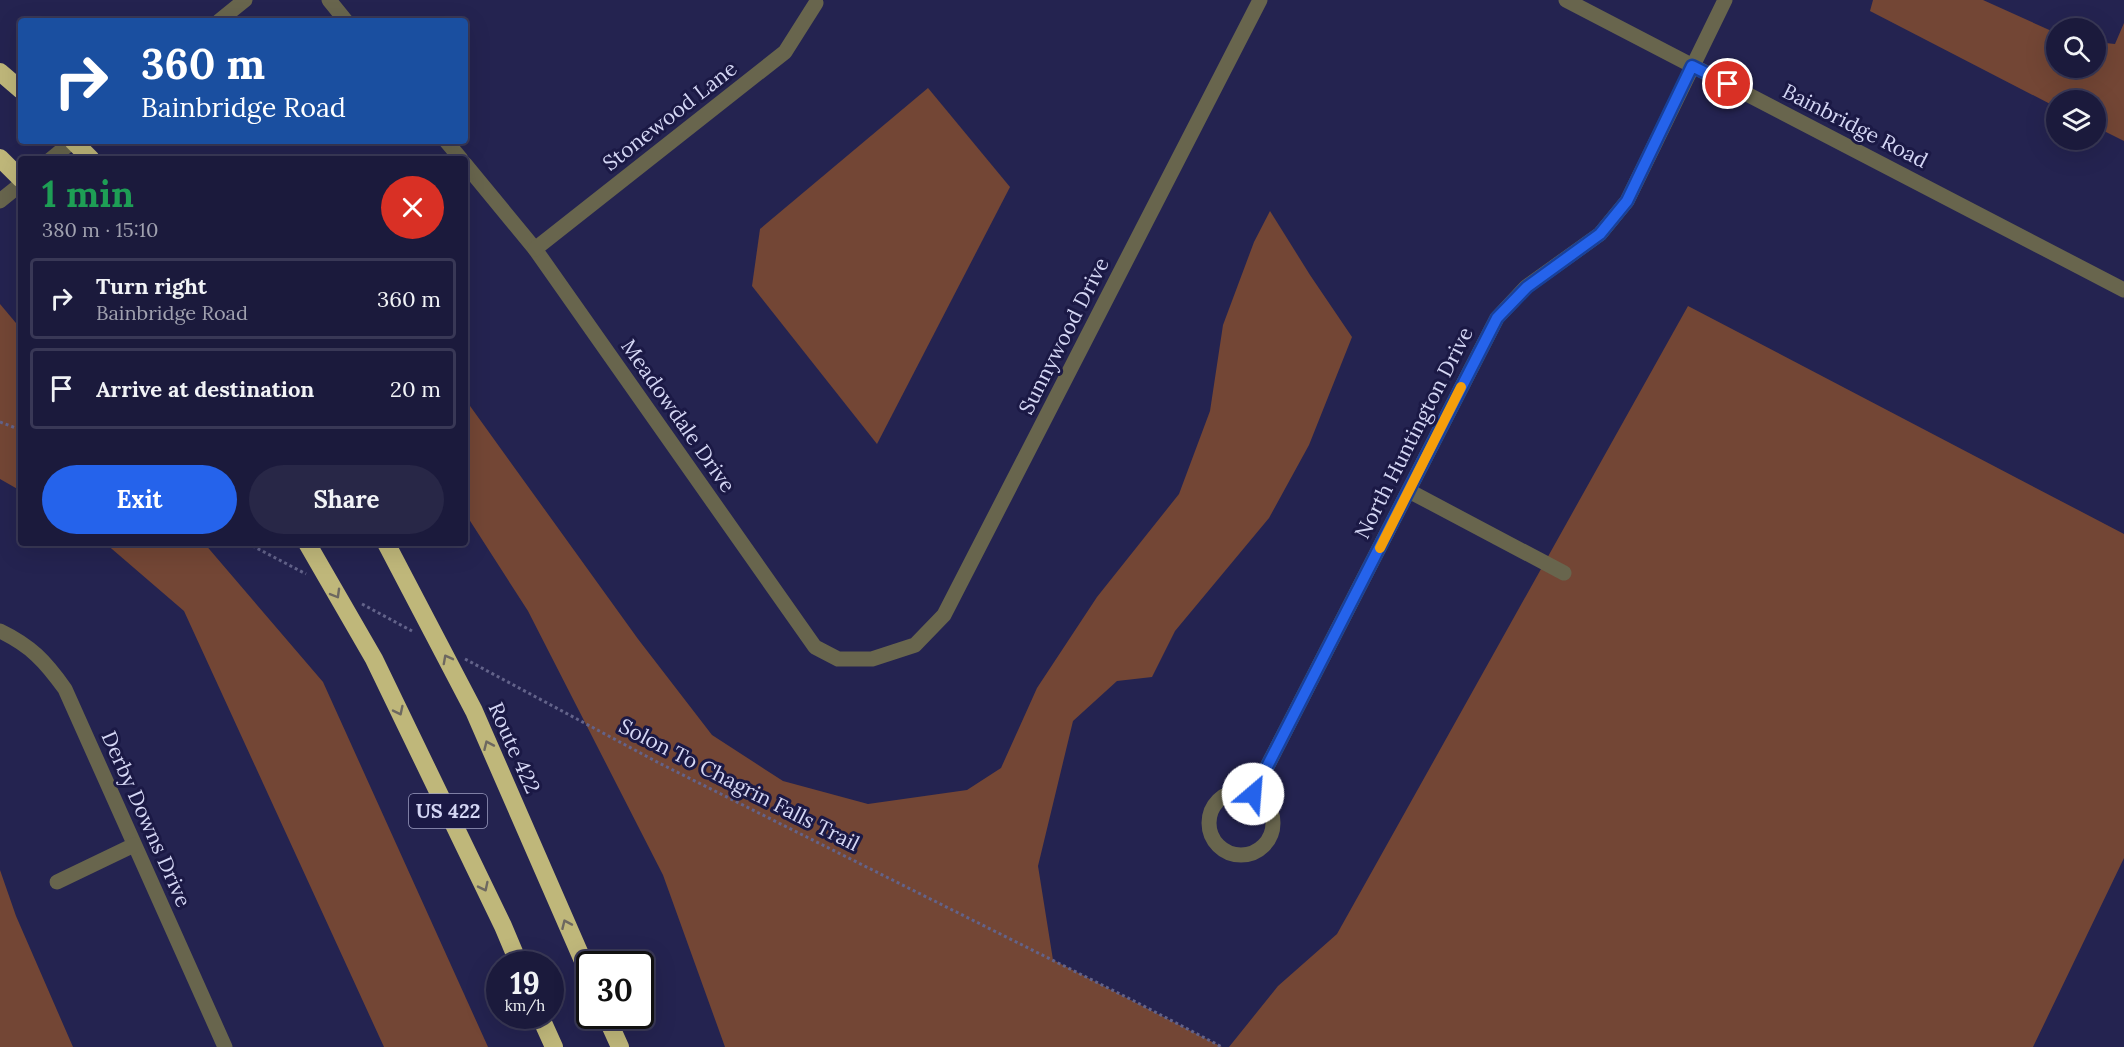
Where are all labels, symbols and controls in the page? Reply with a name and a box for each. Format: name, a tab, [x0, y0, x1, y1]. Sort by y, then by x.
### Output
map controls	[2046, 18, 2106, 150]
button: search	[2046, 18, 2106, 78]
text: 360 m	[141, 37, 265, 91]
icon: right	[42, 42, 120, 120]
street label: Stonewood Lane	[597, 55, 742, 176]
pin	[1702, 58, 1753, 109]
icon: arrive	[1711, 67, 1744, 100]
street label: Bainbridge Road	[1778, 77, 1932, 174]
text: Bainbridge Road	[141, 90, 346, 124]
button: layers	[2046, 90, 2106, 150]
text: 1 min	[42, 171, 134, 217]
button: close	[381, 176, 444, 239]
text: 380 m · 15:10	[42, 217, 158, 242]
street label: Sunnywood Drive	[1012, 253, 1115, 419]
text: Turn right	[96, 272, 207, 300]
icon: right	[45, 282, 78, 315]
text: 360 m	[377, 285, 441, 313]
text: Bainbridge Road	[96, 300, 248, 325]
street label: North Huntington Drive	[1348, 322, 1479, 543]
street label: Meadowdale Drive	[615, 334, 741, 498]
icon: arrive	[45, 372, 78, 405]
text: Arrive at destination	[96, 375, 314, 403]
text: 20 m	[390, 375, 441, 403]
button: Exit	[42, 465, 237, 534]
button: Share	[249, 465, 444, 534]
one-way arrow	[329, 587, 340, 598]
one-way arrow	[442, 655, 454, 666]
street label: Route 422	[482, 698, 546, 798]
one-way arrow	[392, 705, 404, 716]
street label: Solon To Chagrin Falls Trail	[614, 712, 864, 857]
street label: Derby Downs Drive	[96, 727, 197, 911]
one-way arrow	[484, 740, 496, 751]
position arrow	[1221, 762, 1285, 826]
road number: US 422	[409, 794, 487, 828]
one-way arrow	[477, 881, 489, 892]
one-way arrow	[561, 919, 573, 930]
speed limit sign: 30	[576, 951, 654, 1029]
text: 19	[510, 964, 540, 1002]
text: km/h	[505, 996, 545, 1015]

